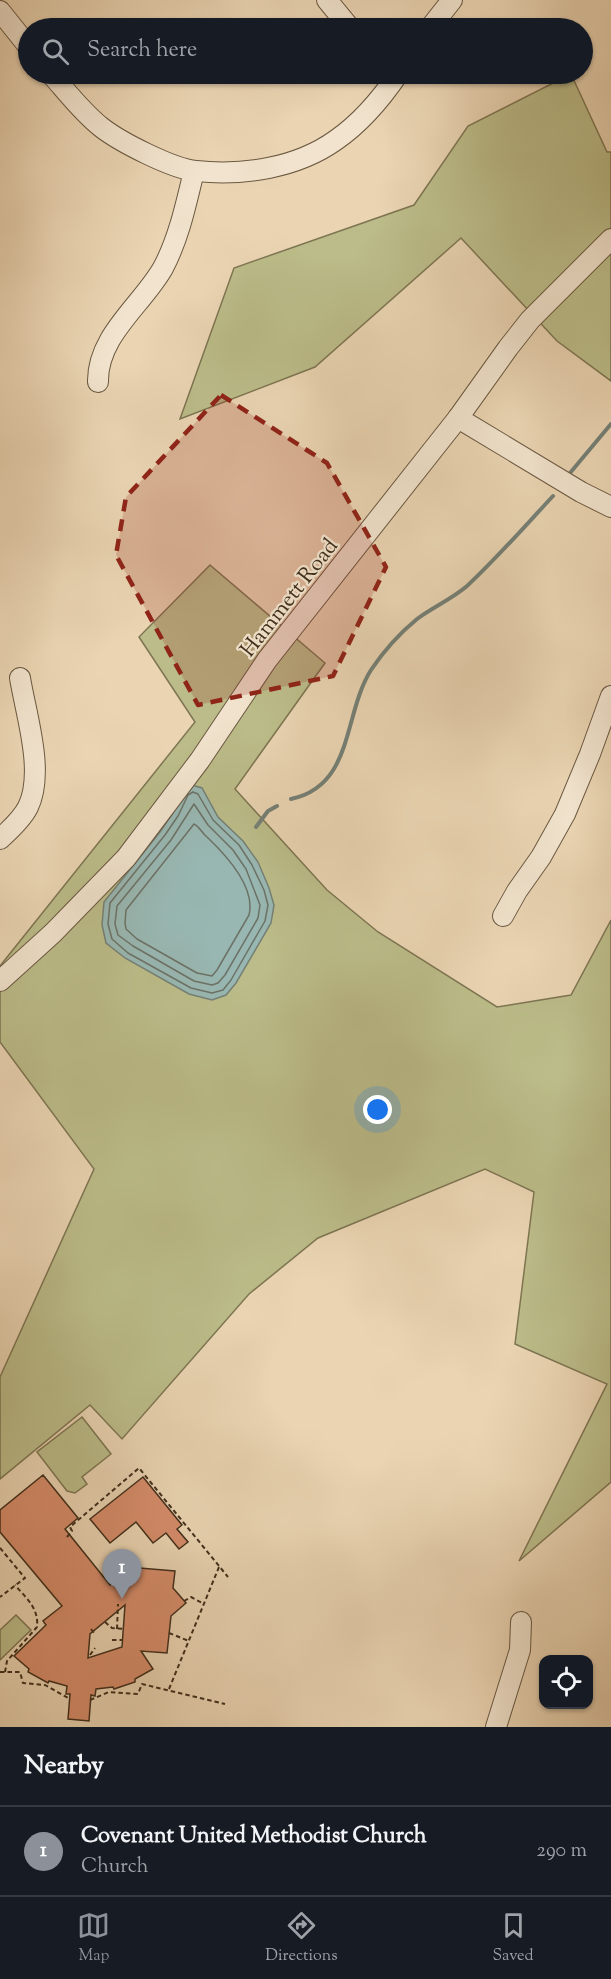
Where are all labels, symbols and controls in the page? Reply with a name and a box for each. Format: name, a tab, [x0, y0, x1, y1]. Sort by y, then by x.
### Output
search box	[18, 18, 593, 84]
icon: search	[39, 35, 72, 68]
text: Search here	[87, 35, 197, 67]
street label: Hammett Road	[234, 533, 347, 665]
your location	[363, 1095, 392, 1124]
pin: 1	[102, 1550, 142, 1599]
map controls	[539, 1655, 593, 1709]
button: locate	[539, 1655, 593, 1709]
text: Nearby	[24, 1748, 104, 1785]
text: Covenant United Methodist Church	[81, 1821, 427, 1853]
text: 1	[40, 1837, 47, 1866]
text: 290 m	[537, 1837, 587, 1866]
text: Church	[81, 1853, 148, 1882]
tab: Map	[77, 1909, 110, 1968]
tab: Directions	[265, 1909, 338, 1968]
tab: Saved	[492, 1909, 534, 1968]

